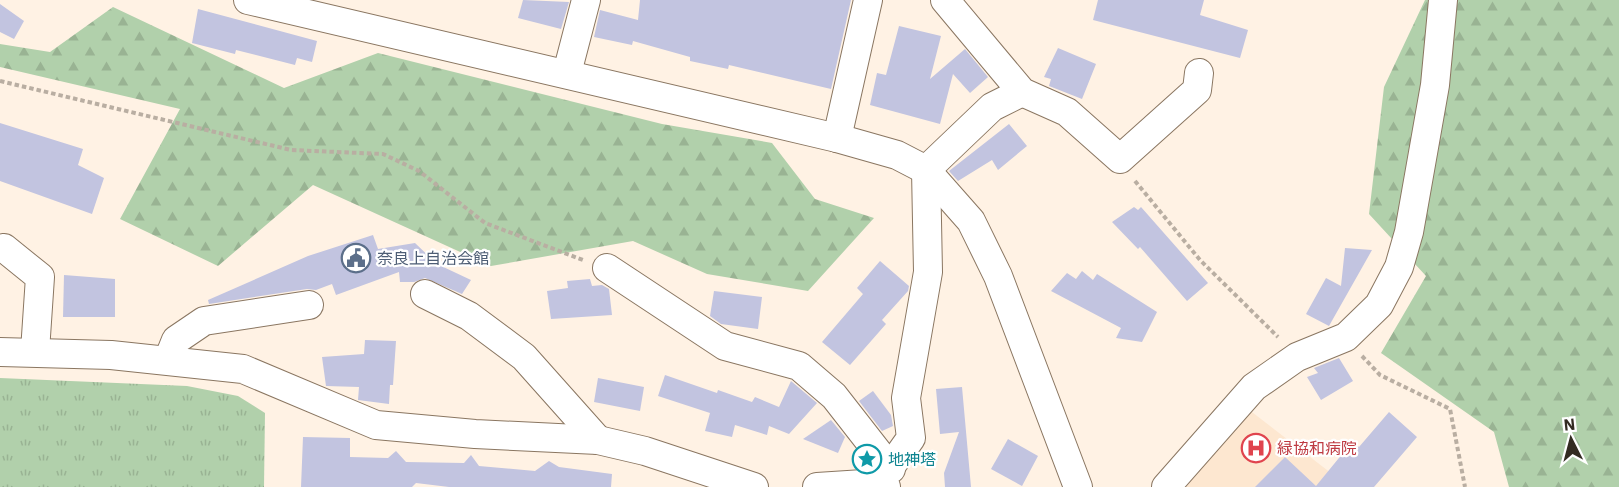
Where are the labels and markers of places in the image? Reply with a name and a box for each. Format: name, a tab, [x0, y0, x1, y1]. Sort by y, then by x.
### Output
public building icon: 奈良上自治会館	[340, 242, 372, 274]
place label: 奈良上自治会館	[377, 248, 489, 268]
hospital icon: 緑協和病院	[1240, 432, 1272, 464]
place label: 緑協和病院	[1277, 438, 1357, 458]
place icon: 地神塔	[851, 443, 883, 475]
place label: 地神塔	[888, 449, 936, 469]

